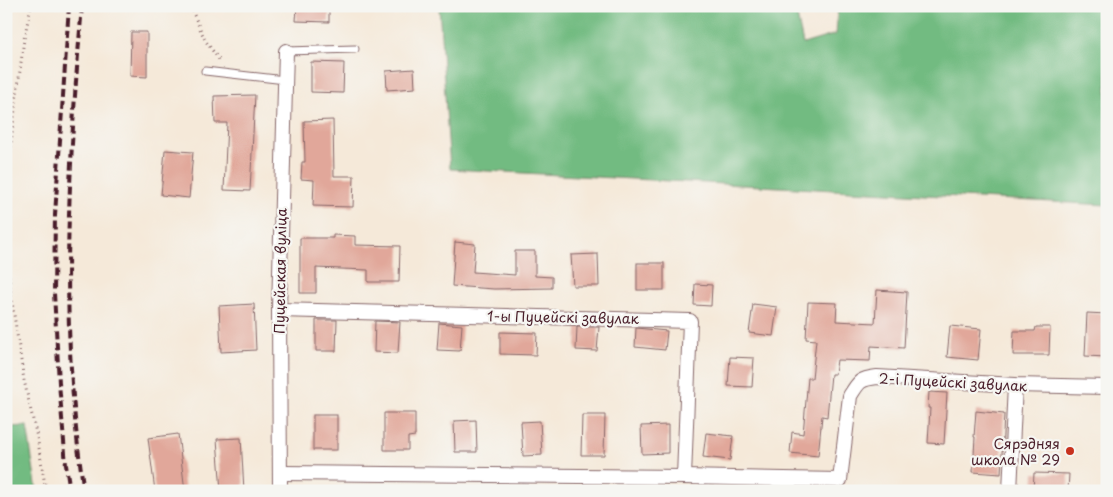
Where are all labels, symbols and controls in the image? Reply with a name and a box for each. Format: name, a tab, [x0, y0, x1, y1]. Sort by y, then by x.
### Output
street label: Пуцейская вуліца	[268, 208, 292, 334]
street label: 1-ы Пуцейскі завулак	[487, 305, 640, 329]
street label: 2-і Пуцейскі завулак	[878, 368, 1028, 396]
place label: Сярэдняя школа № 29	[971, 433, 1060, 470]
marker: Сярэдняя школа № 29	[1064, 445, 1076, 457]

